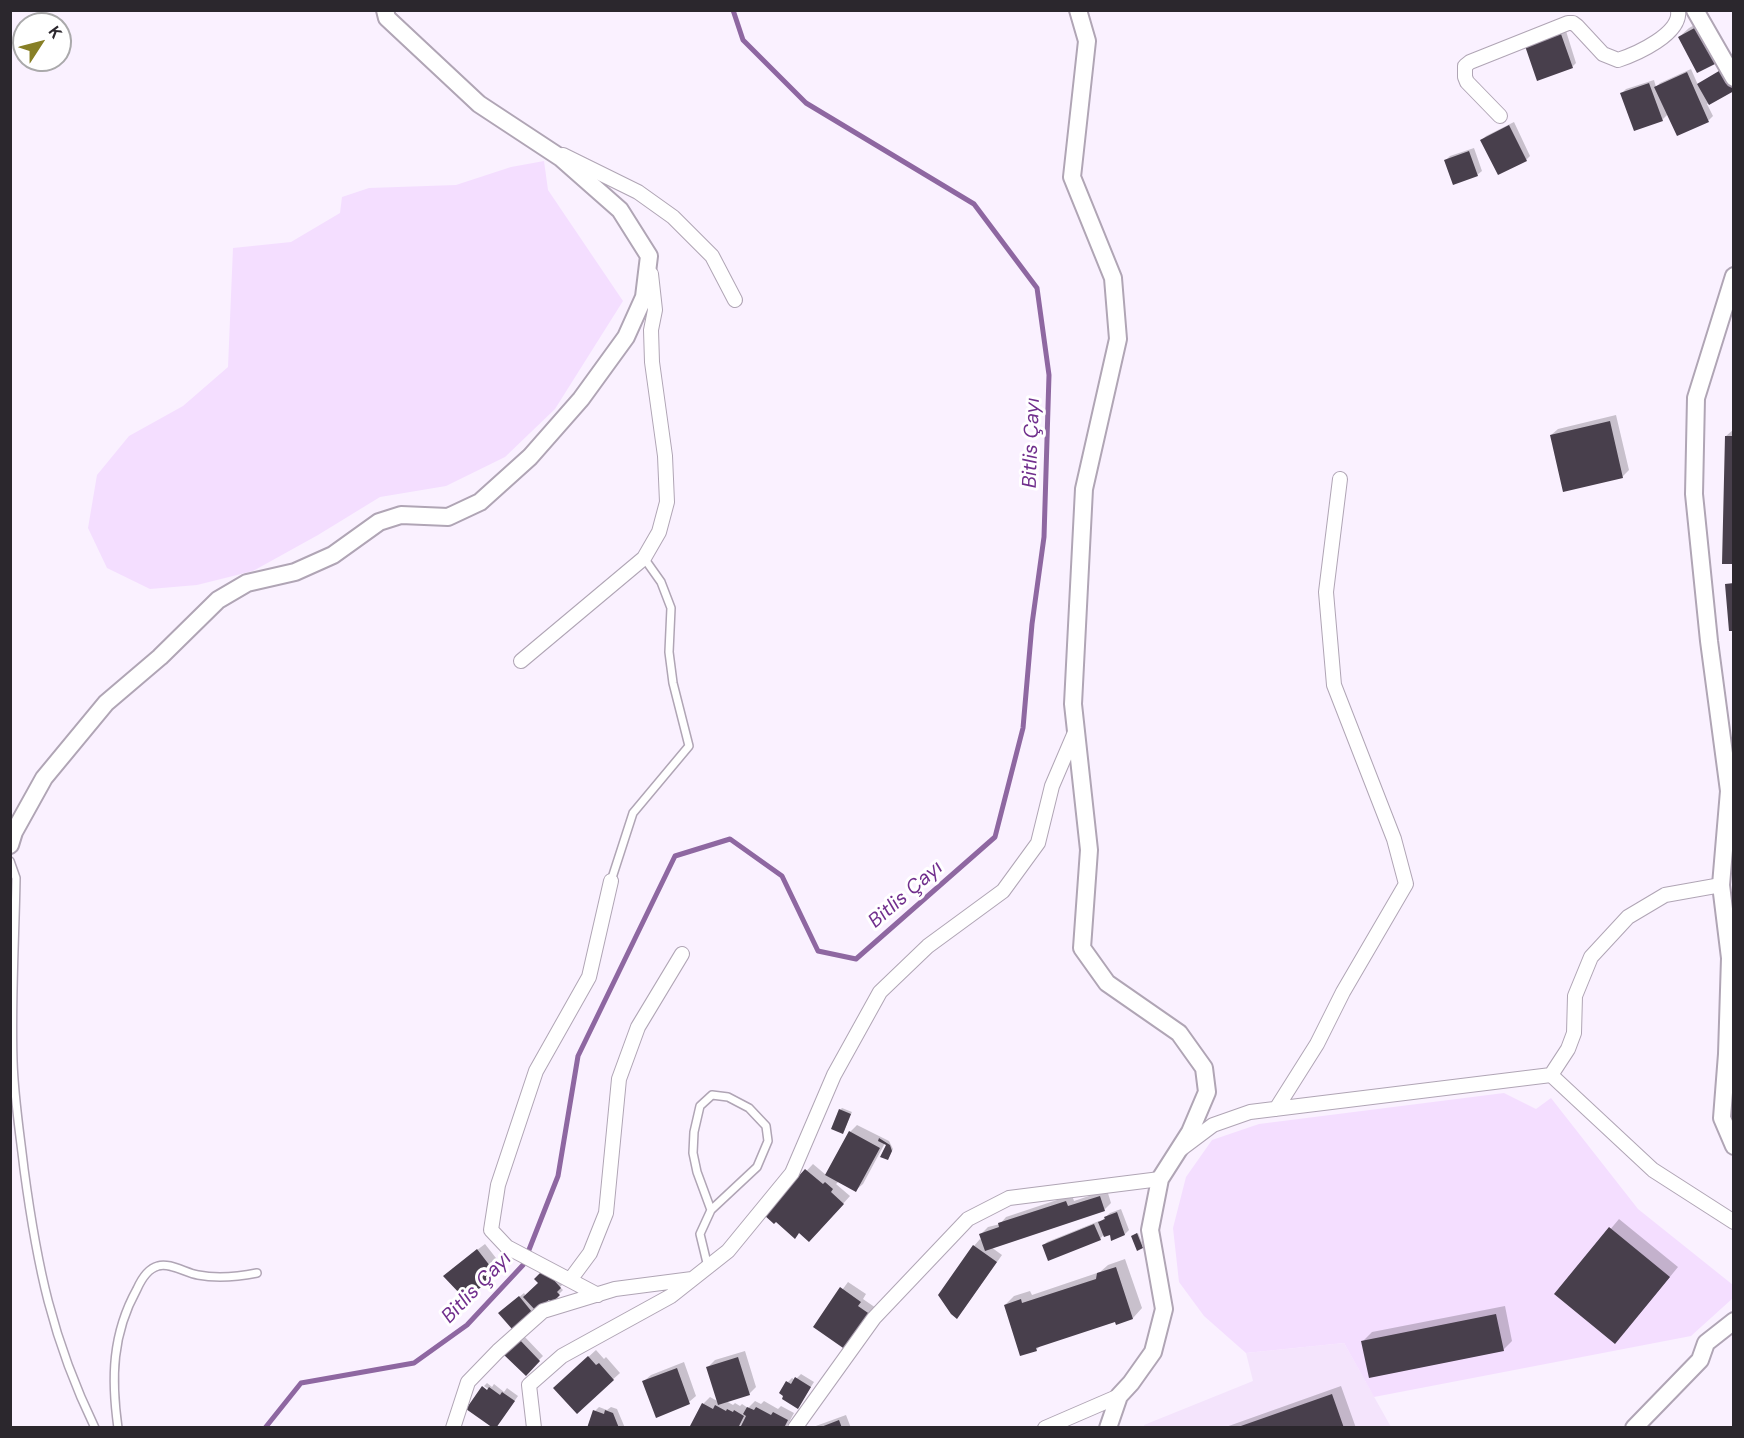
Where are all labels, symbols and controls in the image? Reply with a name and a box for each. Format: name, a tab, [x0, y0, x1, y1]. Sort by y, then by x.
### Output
north arrow	[12, 12, 72, 72]
text: K	[44, 22, 67, 43]
water label: Bitlis Çayı	[1018, 397, 1046, 489]
water label: Bitlis Çayı	[864, 856, 948, 934]
water label: Bitlis Çayı	[437, 1247, 517, 1329]

